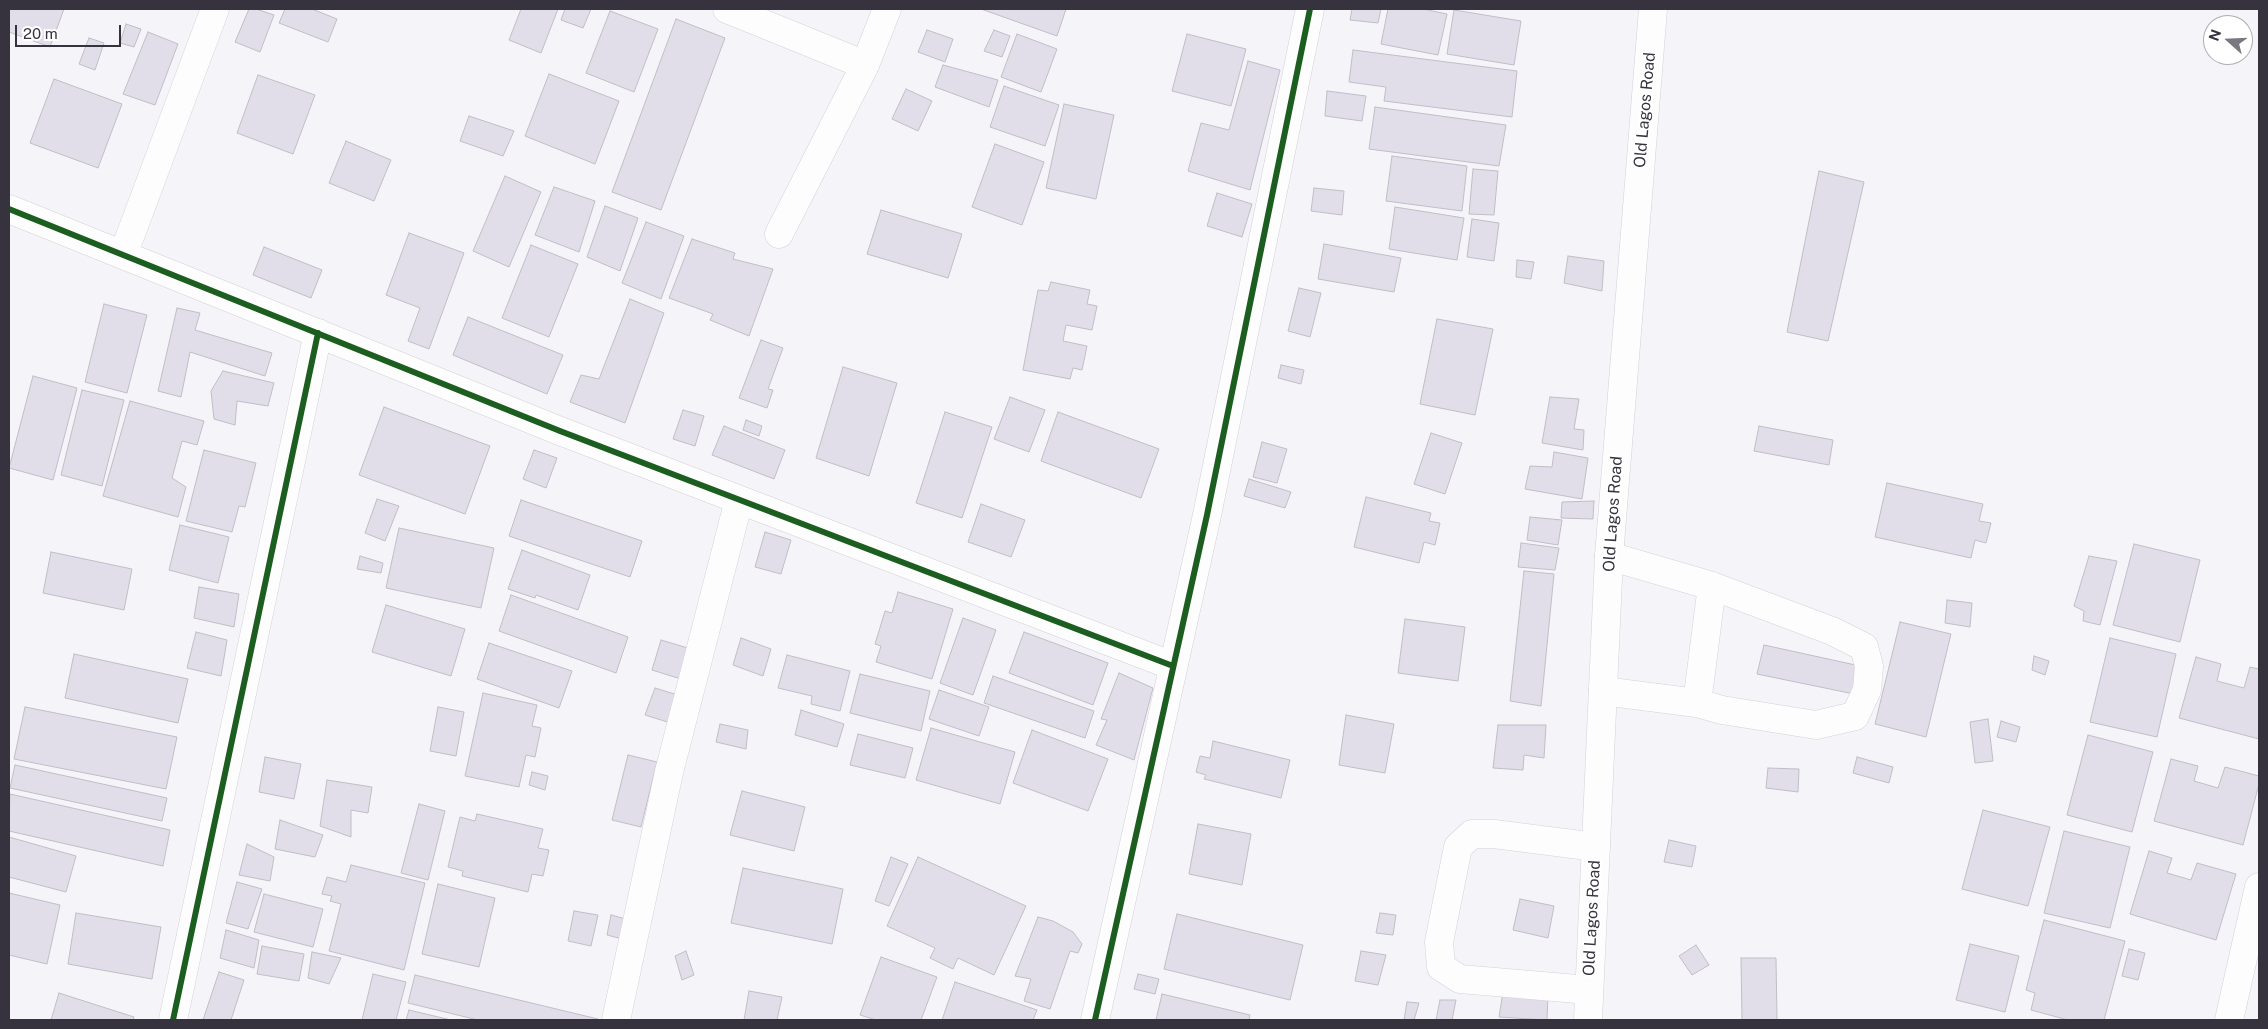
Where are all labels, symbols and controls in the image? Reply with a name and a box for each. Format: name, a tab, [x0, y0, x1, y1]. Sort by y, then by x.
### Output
scale bar	[18, 15, 124, 47]
north arrow	[2203, 15, 2253, 65]
text: 20 m	[23, 25, 58, 42]
text: N	[2205, 27, 2224, 43]
street label: Old Lagos Road	[1630, 51, 1660, 169]
street label: Old Lagos Road	[1599, 456, 1627, 572]
street label: Old Lagos Road	[1579, 860, 1605, 976]

